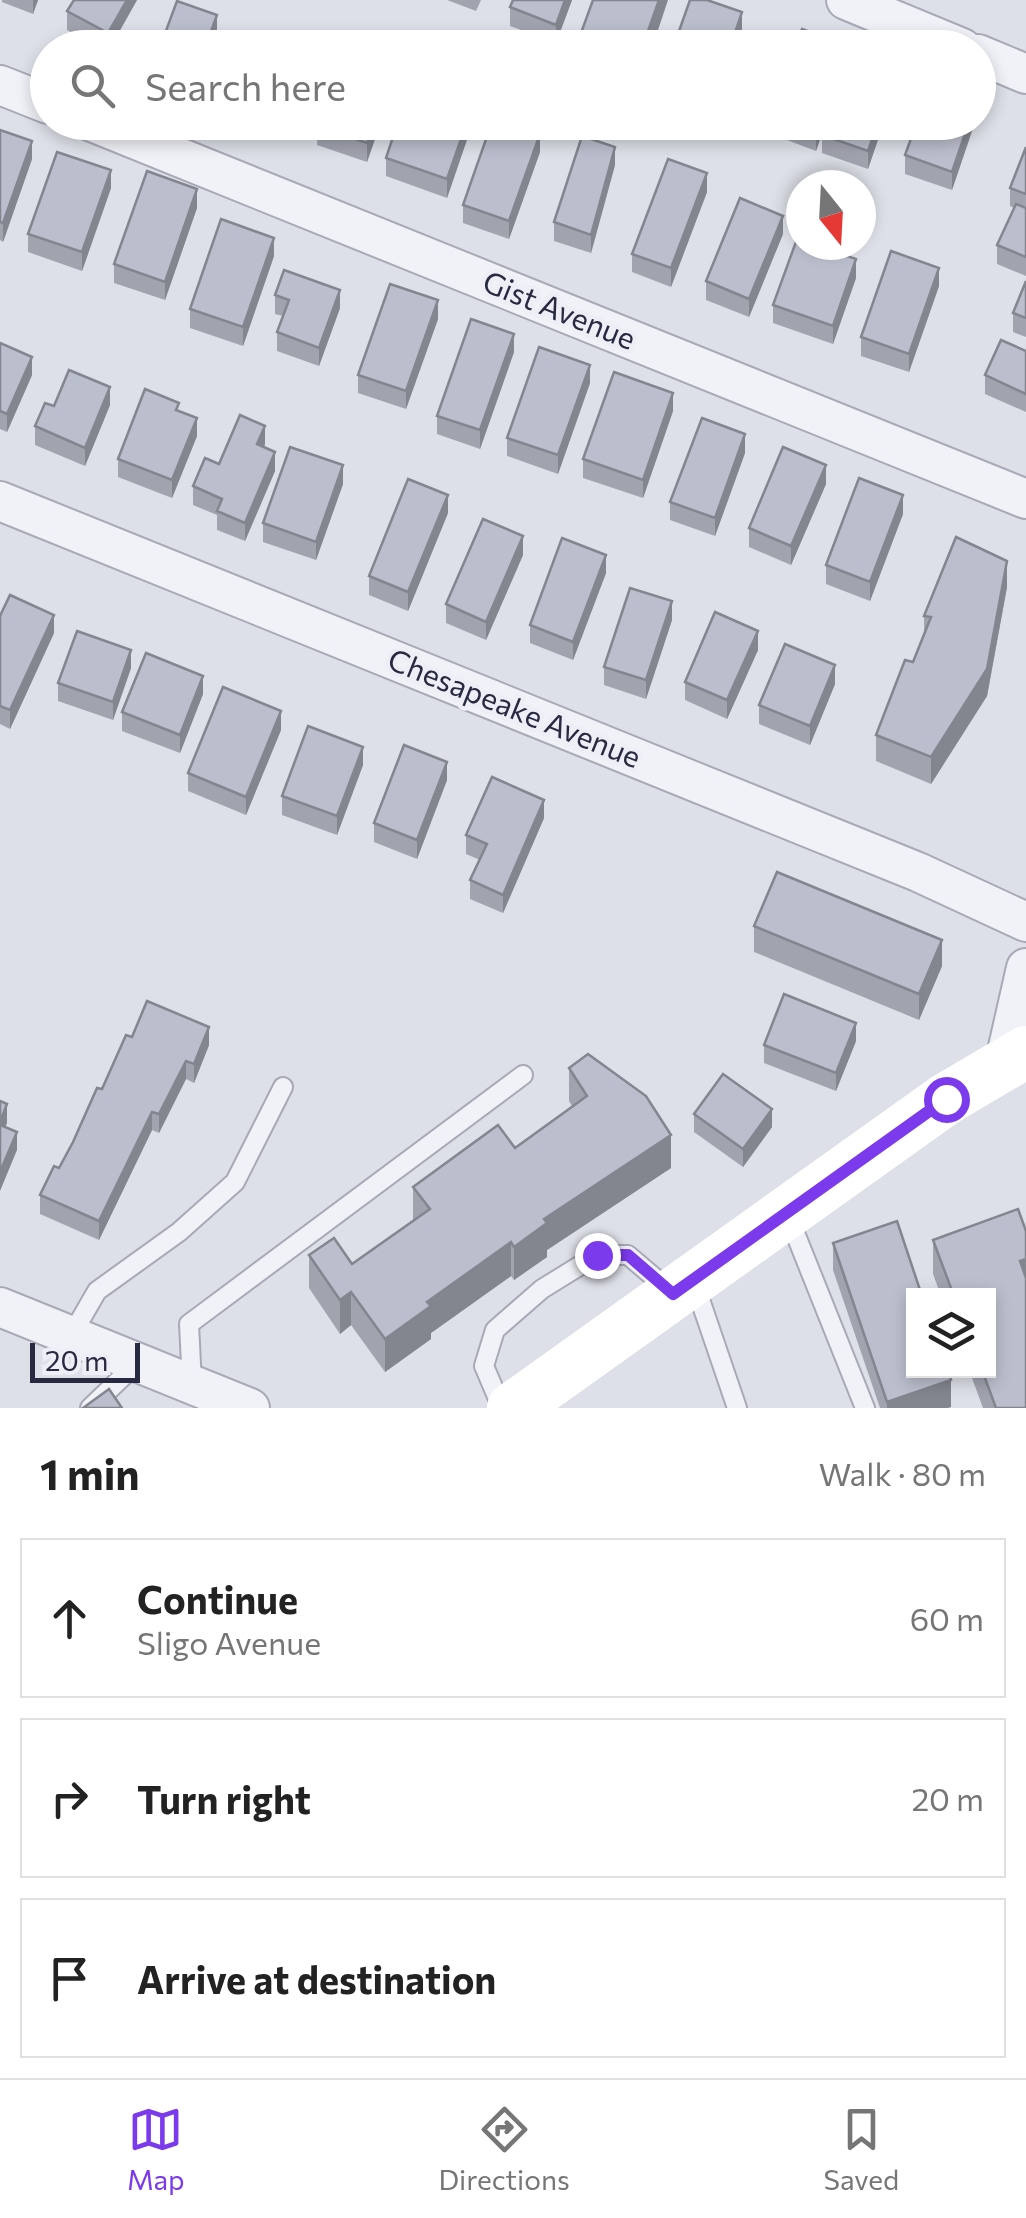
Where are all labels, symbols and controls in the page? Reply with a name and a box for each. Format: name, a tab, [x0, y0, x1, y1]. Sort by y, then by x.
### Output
search box	[30, 30, 996, 140]
icon: search	[65, 58, 120, 113]
text: Search here	[145, 62, 346, 109]
north arrow	[786, 170, 876, 260]
street label: Gist Avenue	[478, 261, 642, 356]
street label: Chesapeake Avenue	[383, 639, 647, 774]
route start	[924, 1077, 970, 1123]
route end	[575, 1233, 621, 1279]
map controls	[906, 1288, 996, 1378]
button: layers	[906, 1288, 996, 1378]
scale bar	[30, 1338, 140, 1382]
text: 20 m	[45, 1343, 109, 1377]
text: 1 min	[40, 1447, 140, 1499]
text: Walk · 80 m	[819, 1453, 986, 1493]
text: Continue	[137, 1575, 298, 1622]
icon: ahead	[42, 1591, 97, 1646]
text: 60 m	[910, 1598, 984, 1638]
text: Sligo Avenue	[137, 1622, 321, 1662]
icon: right	[42, 1771, 97, 1826]
text: Turn right	[137, 1775, 311, 1822]
text: 20 m	[911, 1778, 984, 1818]
icon: arrive	[42, 1951, 97, 2006]
text: Arrive at destination	[137, 1955, 496, 2002]
tab: Map	[127, 2102, 185, 2196]
tab: Directions	[438, 2102, 570, 2196]
tab: Saved	[824, 2102, 899, 2196]

